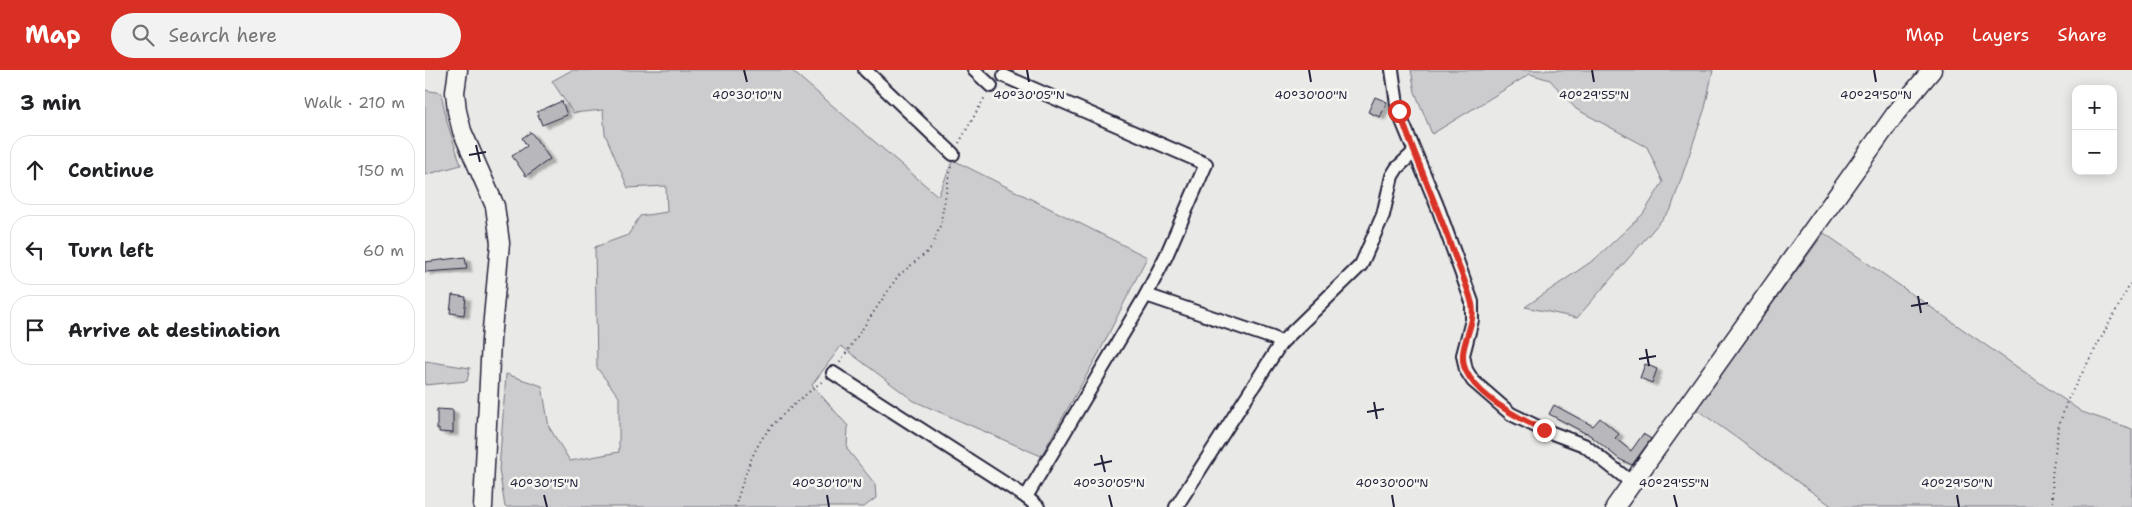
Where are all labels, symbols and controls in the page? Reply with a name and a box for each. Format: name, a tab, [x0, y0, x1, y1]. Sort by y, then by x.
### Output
search box	[111, 13, 461, 58]
text: Map	[25, 19, 81, 51]
icon: search	[129, 21, 157, 49]
text: Search here	[169, 23, 277, 48]
text: Map	[1906, 23, 1944, 47]
text: Layers	[1972, 23, 2029, 47]
text: Share	[2057, 23, 2107, 47]
map controls	[2072, 85, 2117, 175]
button: +	[2072, 85, 2117, 130]
text: 40°30'10"N	[712, 87, 782, 103]
text: 40°30'05"N	[993, 87, 1065, 103]
text: 40°30'00"N	[1274, 87, 1348, 103]
text: 40°29'55"N	[1559, 87, 1629, 103]
text: 40°29'50"N	[1840, 87, 1912, 103]
text: 3 min	[20, 89, 81, 117]
text: Walk · 210 m	[304, 92, 405, 113]
route start	[1388, 100, 1411, 123]
button: −	[2072, 130, 2117, 175]
icon: ahead	[21, 156, 49, 184]
text: Continue	[68, 158, 154, 183]
text: 150 m	[357, 160, 404, 181]
icon: left	[21, 236, 49, 264]
text: Turn left	[68, 238, 154, 263]
text: 60 m	[363, 240, 404, 261]
icon: arrive	[21, 316, 49, 344]
text: Arrive at destination	[68, 318, 280, 343]
route end	[1533, 419, 1556, 442]
text: 40°30'15"N	[510, 475, 578, 491]
text: 40°30'10"N	[792, 475, 862, 491]
text: 40°30'05"N	[1073, 475, 1145, 491]
text: 40°30'00"N	[1355, 475, 1429, 491]
text: 40°29'55"N	[1639, 475, 1709, 491]
text: 40°29'50"N	[1921, 475, 1993, 491]

